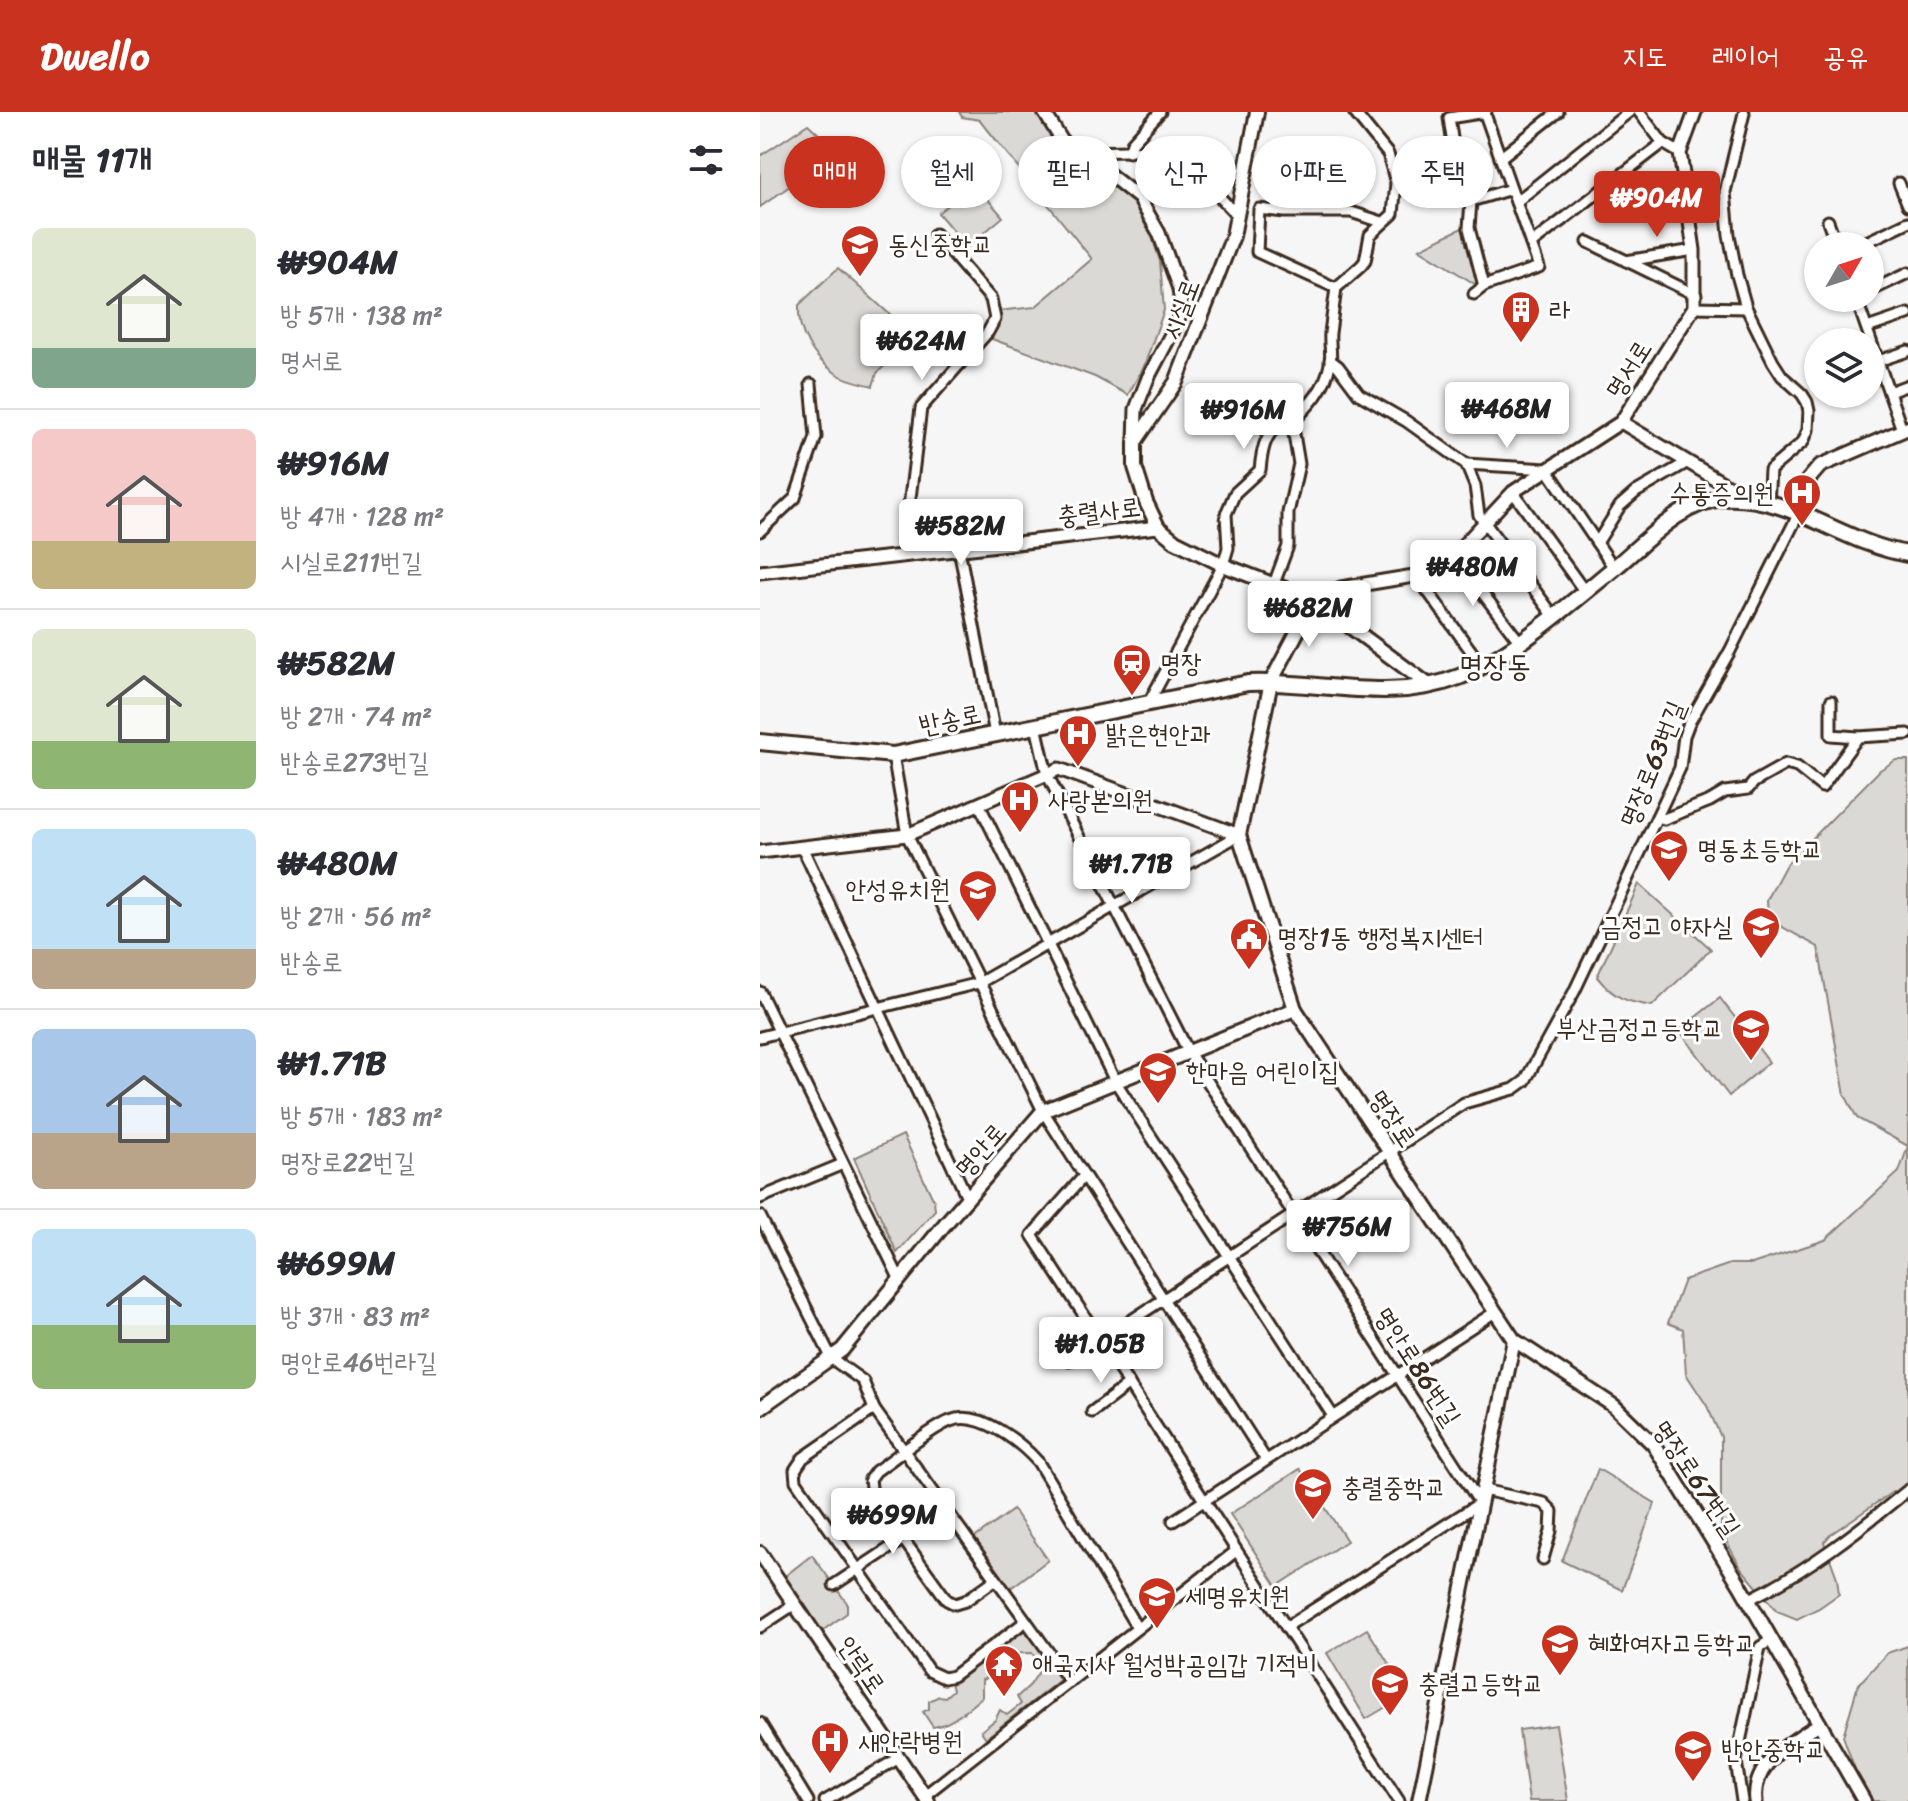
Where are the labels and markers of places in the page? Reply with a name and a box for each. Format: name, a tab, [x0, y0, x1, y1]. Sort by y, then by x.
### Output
pin: ₩904M	[1601, 171, 1713, 239]
place label: 동신중학교	[888, 221, 993, 267]
school or university icon: 동신중학교	[839, 223, 881, 278]
place label: 라	[1549, 287, 1570, 333]
building icon: 라	[1500, 289, 1542, 344]
pin: ₩624M	[866, 314, 978, 382]
pin: ₩468M	[1451, 382, 1563, 450]
pin: ₩916M	[1188, 383, 1300, 451]
place label: 수통증의원	[1669, 470, 1774, 516]
hospital icon: 수통증의원	[1781, 472, 1823, 527]
pin: ₩582M	[905, 499, 1017, 567]
pin: ₩480M	[1417, 540, 1529, 608]
pin: ₩682M	[1253, 581, 1365, 649]
place label: 명장	[1160, 640, 1202, 686]
station icon: 명장	[1111, 642, 1153, 697]
place label: 밝은현안과	[1106, 711, 1211, 757]
hospital icon: 밝은현안과	[1057, 713, 1099, 768]
place label: 사랑본의원	[1048, 777, 1153, 823]
hospital icon: 사랑본의원	[999, 779, 1041, 834]
place label: 명동초등학교	[1697, 826, 1823, 872]
school or university icon: 명동초등학교	[1648, 828, 1690, 883]
pin: ₩1.71B	[1067, 837, 1197, 905]
place label: 안성유치원	[845, 866, 950, 912]
school or university icon: 안성유치원	[957, 868, 999, 923]
place label: 금정고 야자실	[1601, 903, 1733, 949]
school or university icon: 금정고 야자실	[1740, 905, 1782, 960]
place label: 명장1동 행정복지센터	[1277, 914, 1483, 960]
public building icon: 명장1동 행정복지센터	[1228, 916, 1270, 971]
place label: 부산금정고등학교	[1556, 1005, 1723, 1051]
school or university icon: 부산금정고등학교	[1730, 1007, 1772, 1062]
place label: 한마음 어린이집	[1186, 1048, 1339, 1094]
school or university icon: 한마음 어린이집	[1137, 1050, 1179, 1105]
pin: ₩756M	[1292, 1200, 1404, 1268]
pin: ₩1.05B	[1036, 1317, 1166, 1385]
place label: 충렬중학교	[1341, 1464, 1446, 1510]
school or university icon: 충렬중학교	[1292, 1466, 1334, 1521]
pin: ₩699M	[837, 1488, 949, 1556]
place label: 세명유치원	[1185, 1573, 1290, 1619]
school or university icon: 세명유치원	[1136, 1575, 1178, 1630]
place label: 혜화여자고등학교	[1588, 1620, 1755, 1666]
school or university icon: 혜화여자고등학교	[1539, 1622, 1581, 1677]
place label: 애국지사 월성박공임갑 기적비	[1032, 1641, 1318, 1687]
temple icon: 애국지사 월성박공임갑 기적비	[983, 1643, 1025, 1698]
place label: 충렬고등학교	[1418, 1660, 1544, 1706]
school or university icon: 충렬고등학교	[1369, 1662, 1411, 1717]
place label: 새안락병원	[858, 1718, 963, 1764]
hospital icon: 새안락병원	[809, 1720, 851, 1775]
place label: 반안중학교	[1721, 1726, 1826, 1772]
school or university icon: 반안중학교	[1672, 1728, 1714, 1783]

